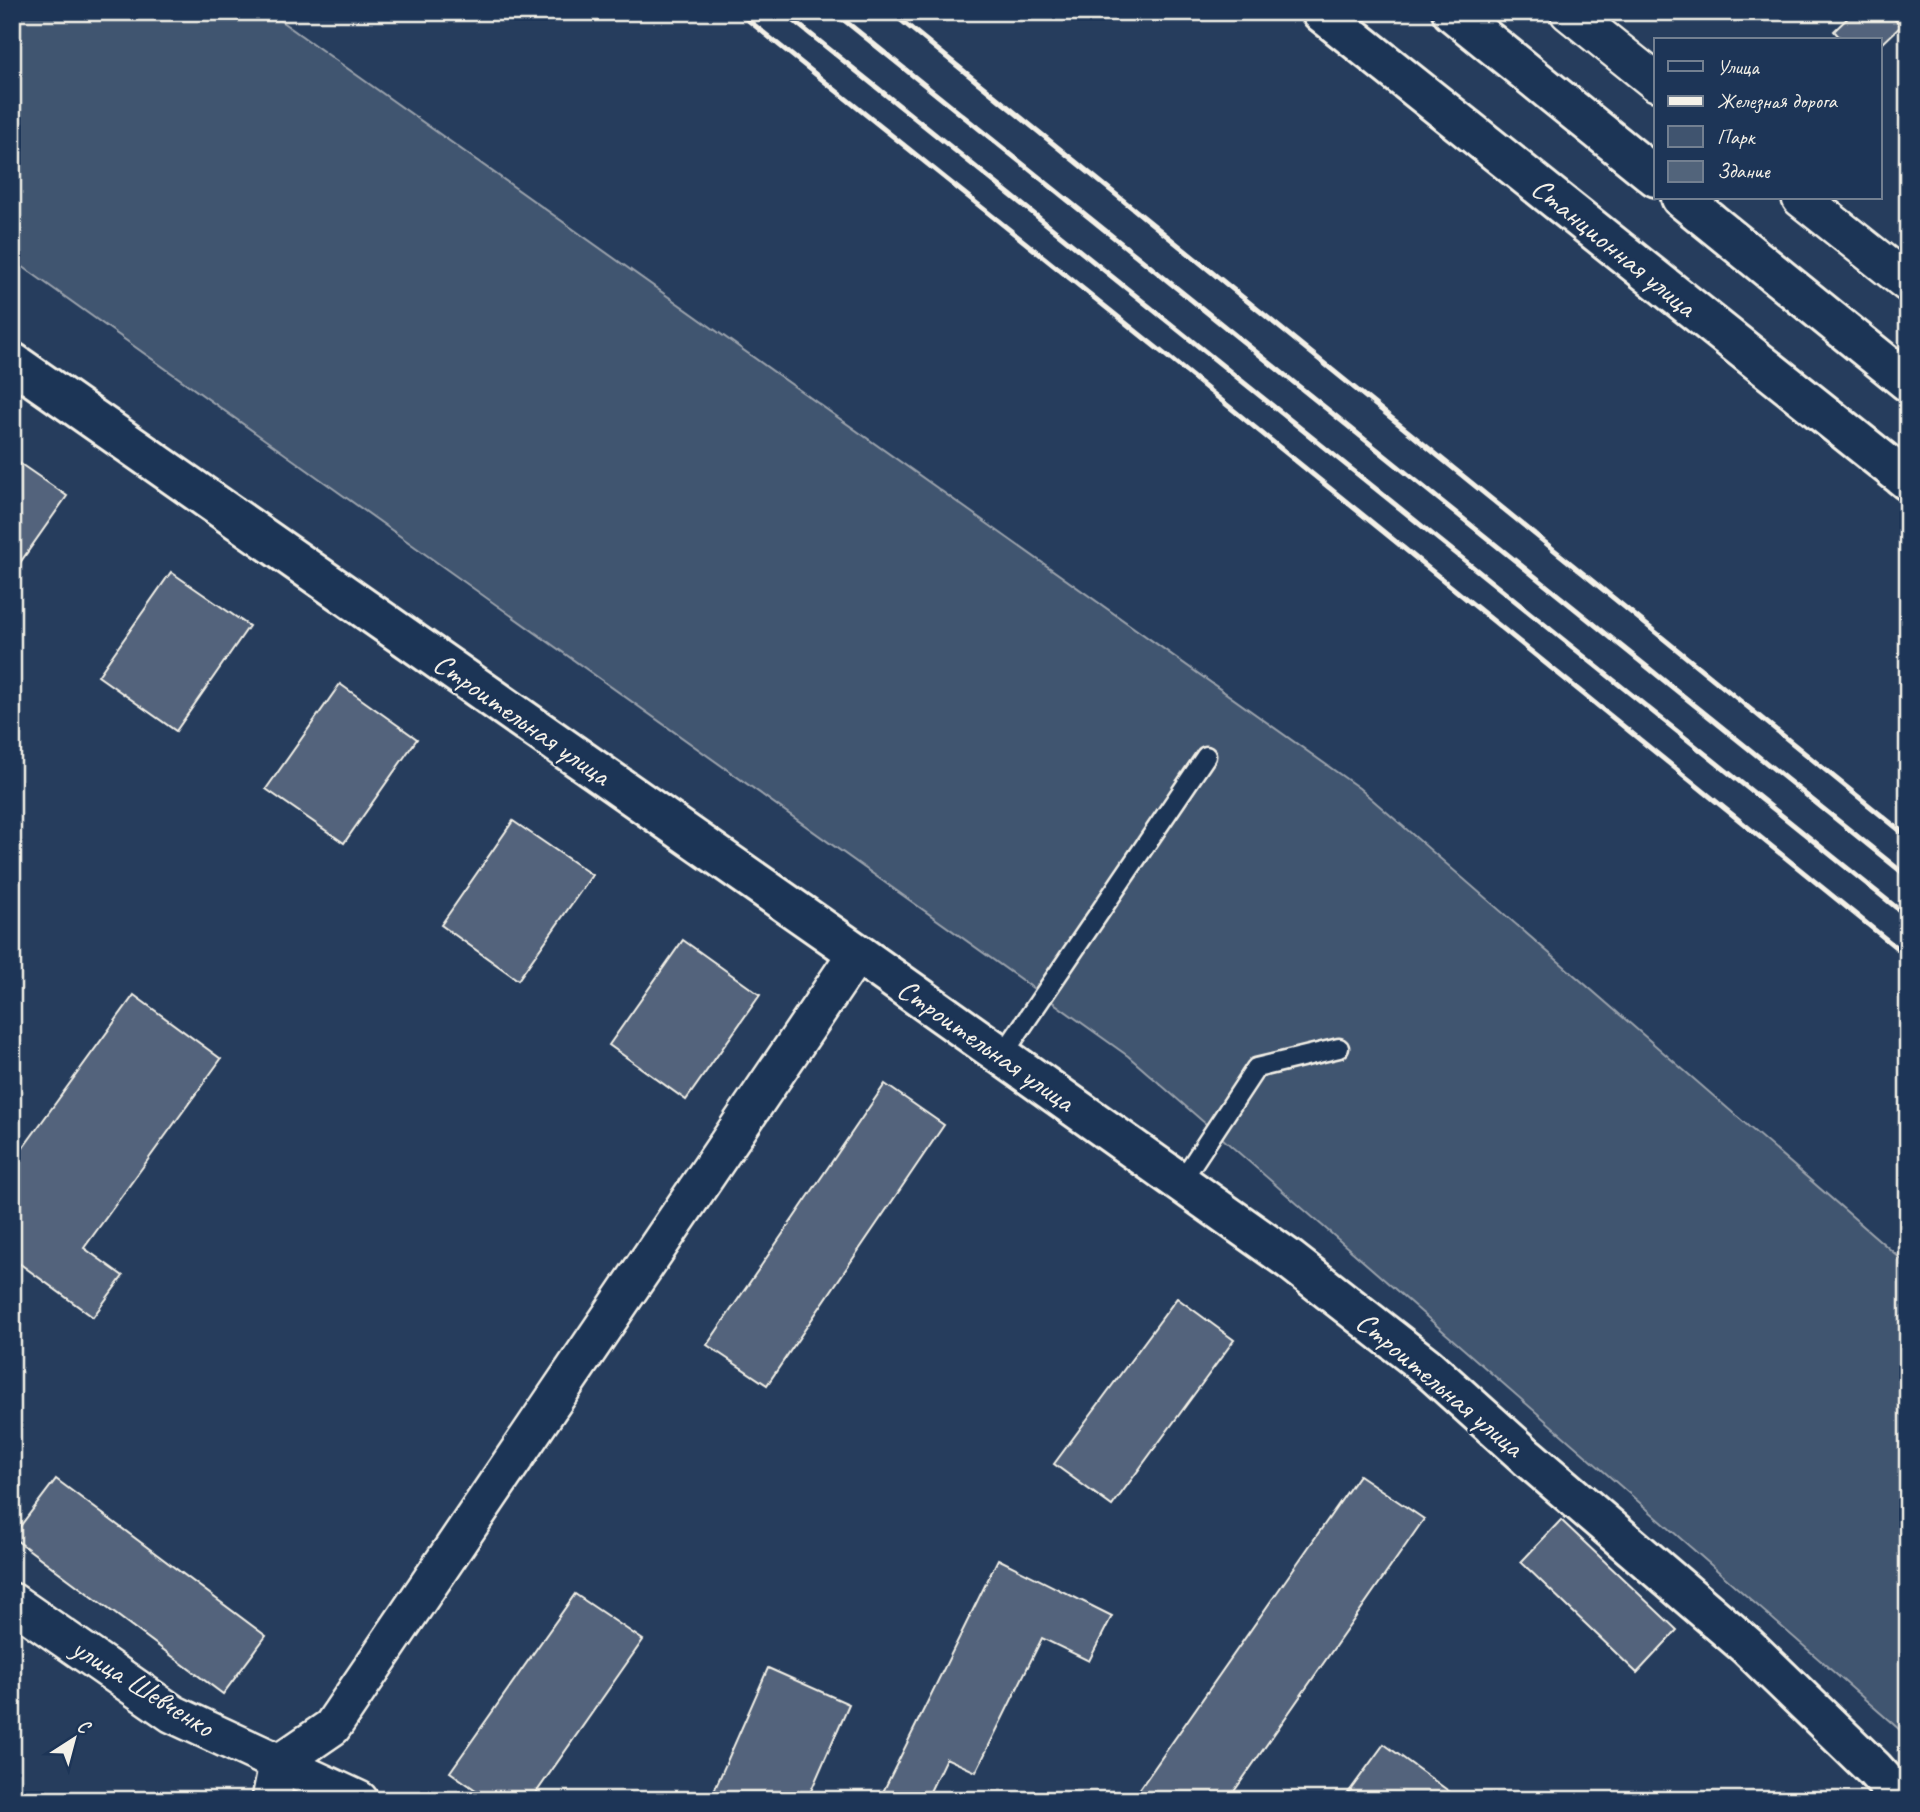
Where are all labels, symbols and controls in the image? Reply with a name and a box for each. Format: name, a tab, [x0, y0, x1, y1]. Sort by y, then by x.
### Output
legend	[1654, 38, 1882, 200]
text: Улица	[1717, 54, 1760, 80]
text: Железная дорога	[1717, 88, 1838, 114]
text: Парк	[1717, 124, 1757, 150]
text: Здание	[1717, 158, 1771, 184]
street label: Станционная улица	[1524, 169, 1706, 326]
street label: Строительная улица	[426, 644, 619, 795]
street label: Строительная улица	[890, 970, 1083, 1121]
street label: Строительная улица	[1348, 1303, 1533, 1467]
street label: улица Шевченко	[63, 1627, 222, 1746]
north arrow	[38, 1703, 108, 1773]
text: С	[73, 1714, 96, 1740]

